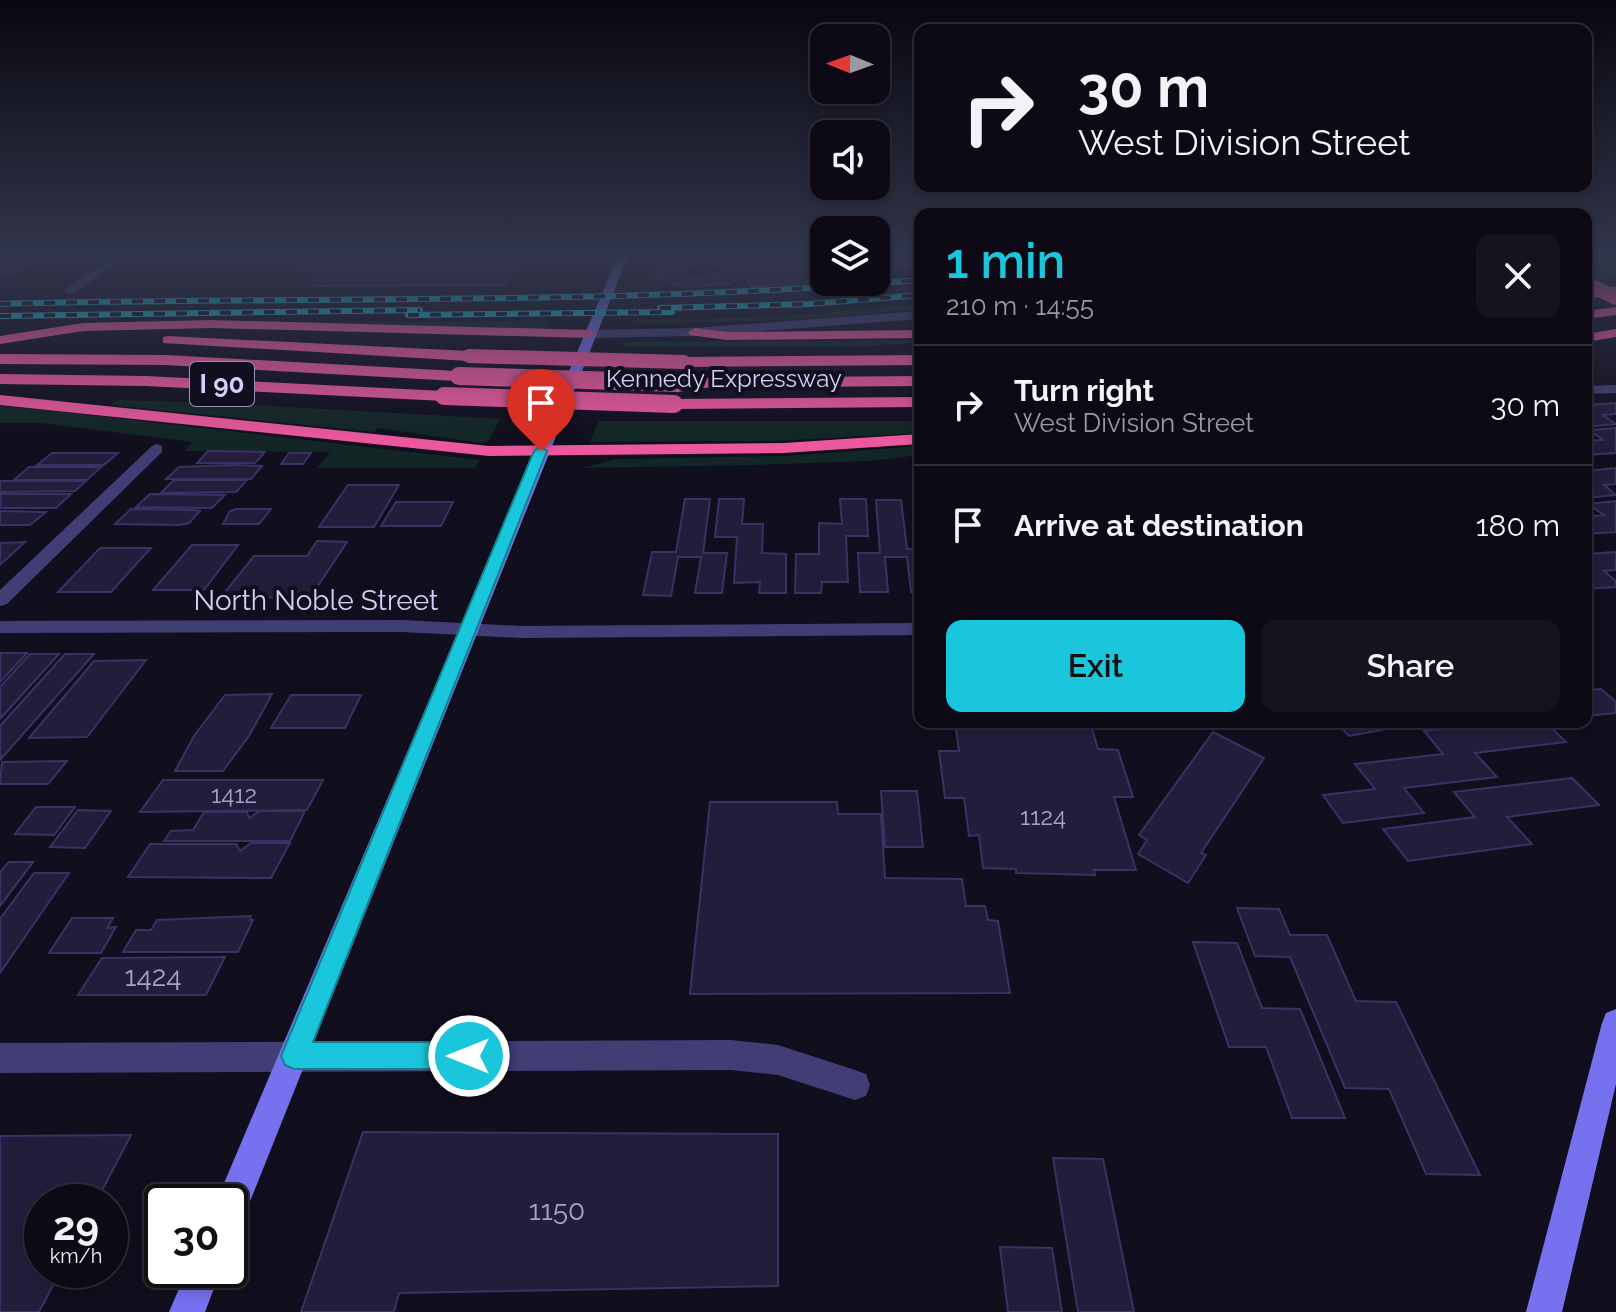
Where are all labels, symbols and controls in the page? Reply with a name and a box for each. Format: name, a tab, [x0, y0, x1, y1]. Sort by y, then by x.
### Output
north arrow	[810, 24, 890, 104]
map controls	[810, 24, 890, 296]
text: 30 m	[1078, 54, 1209, 120]
icon: right	[946, 56, 1050, 160]
button: sound	[810, 120, 890, 200]
text: West Division Street	[1078, 121, 1410, 163]
button: layers	[810, 216, 890, 296]
text: 1 min	[946, 233, 1065, 289]
button: close	[1476, 234, 1560, 318]
text: 210 m · 14:55	[946, 291, 1094, 321]
road number: I 90	[190, 362, 254, 406]
street label: Kennedy Expressway	[606, 364, 842, 393]
pin	[507, 369, 575, 451]
text: Turn right	[1014, 373, 1154, 408]
icon: arrive	[519, 381, 563, 425]
icon: right	[946, 383, 990, 427]
text: 30 m	[1490, 388, 1560, 423]
text: West Division Street	[1014, 408, 1254, 438]
icon: arrive	[946, 503, 990, 547]
text: Arrive at destination	[1014, 508, 1304, 543]
text: 180 m	[1476, 508, 1560, 543]
street label: North Noble Street	[194, 584, 439, 617]
button: Exit	[946, 620, 1245, 712]
button: Share	[1261, 620, 1560, 712]
house number: 1412	[211, 780, 257, 809]
house number: 1124	[1020, 802, 1066, 831]
house number: 1424	[124, 960, 182, 993]
position arrow	[427, 1014, 511, 1098]
speed limit sign: 30	[144, 1184, 248, 1288]
house number: 1150	[529, 1194, 585, 1227]
text: 29	[53, 1202, 99, 1249]
text: km/h	[50, 1244, 102, 1268]

